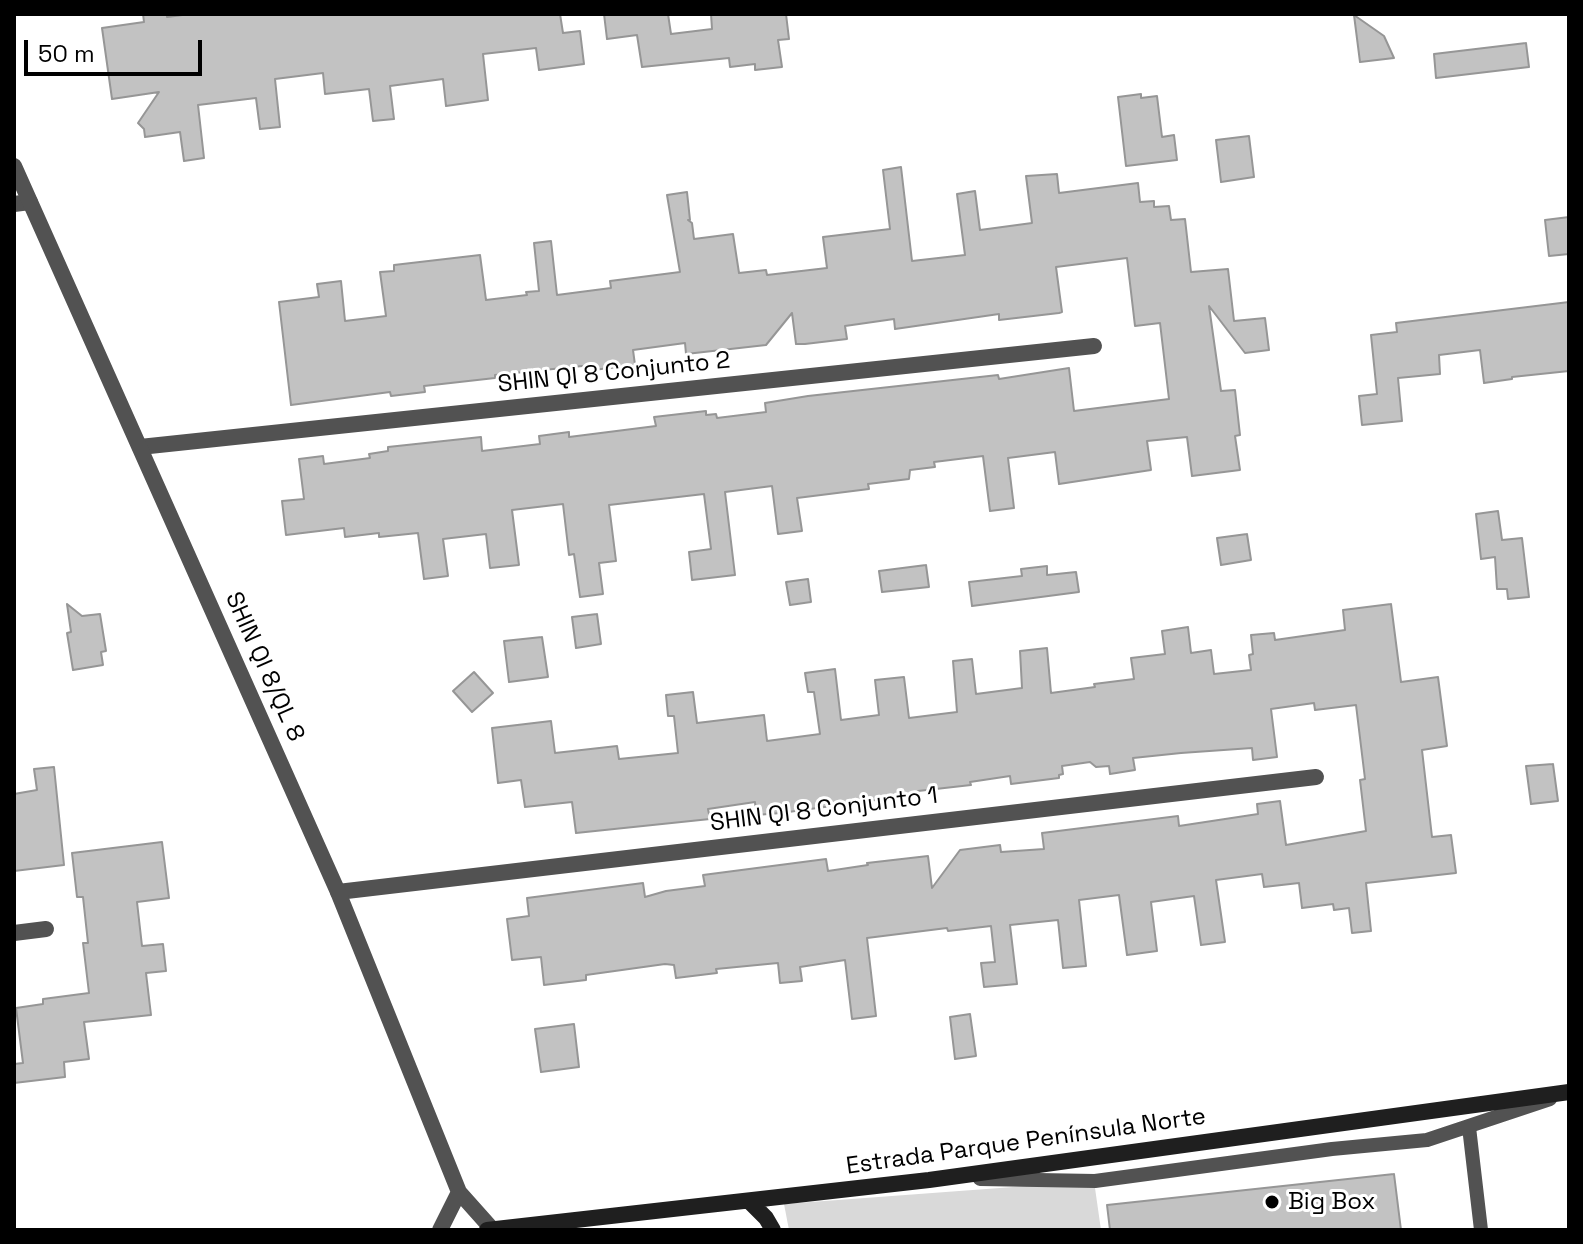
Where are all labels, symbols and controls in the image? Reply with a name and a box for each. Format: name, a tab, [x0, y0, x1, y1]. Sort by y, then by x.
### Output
scale bar	[28, 24, 206, 74]
text: 50 m	[38, 38, 95, 69]
street label: SHIN QI 8 Conjunto 2	[496, 346, 732, 400]
street label: SHIN QI 8/QL 8	[218, 588, 310, 746]
street label: SHIN QI 8 Conjunto 1	[708, 782, 940, 838]
street label: Estrada Parque Península Norte	[844, 1102, 1208, 1182]
place label: Big Box	[1288, 1188, 1375, 1216]
marker: Big Box	[1263, 1193, 1281, 1211]

